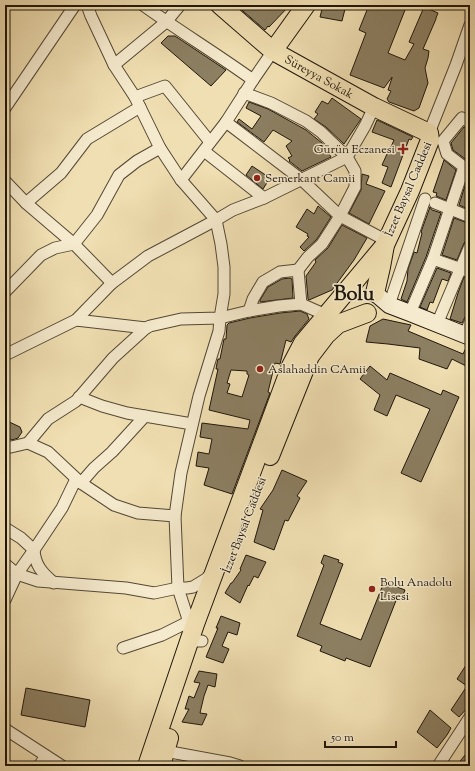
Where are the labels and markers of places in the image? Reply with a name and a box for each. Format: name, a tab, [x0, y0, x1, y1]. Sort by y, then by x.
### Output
place label: Gürün Eczanesi	[314, 141, 396, 159]
marker: Gürün Eczanesi	[398, 144, 408, 154]
place label: Semerkant Camii	[265, 170, 356, 188]
marker: Semerkant Camii	[252, 173, 262, 183]
place label: Aslahaddin CAmii	[268, 361, 366, 379]
marker: Aslahaddin CAmii	[255, 364, 265, 374]
place label: Bolu Anadolu Lisesi	[380, 574, 452, 606]
marker: Bolu Anadolu Lisesi	[367, 584, 377, 594]

